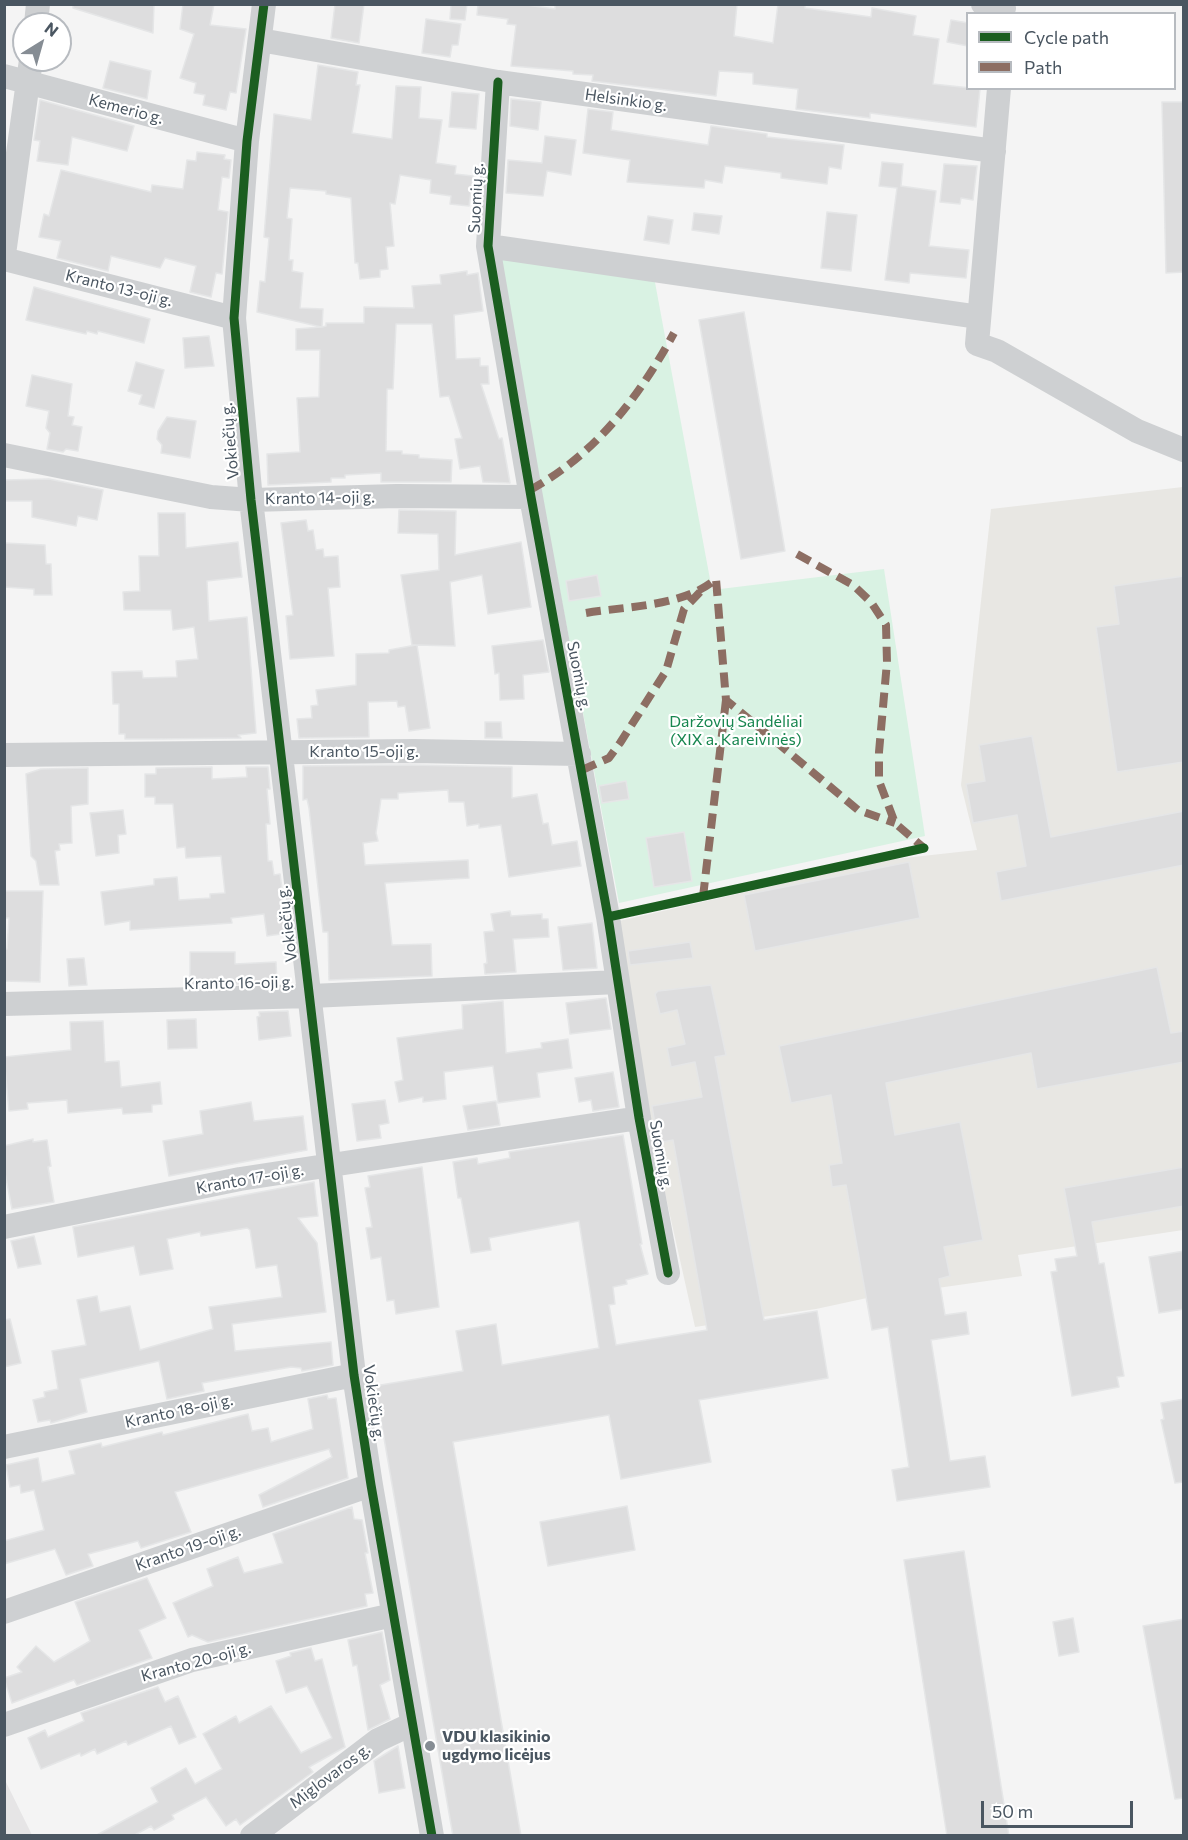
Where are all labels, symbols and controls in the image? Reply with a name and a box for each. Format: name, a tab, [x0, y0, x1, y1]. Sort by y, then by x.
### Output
north arrow	[12, 12, 72, 72]
legend	[966, 12, 1176, 90]
text: N	[41, 18, 62, 40]
text: Cycle path	[1024, 26, 1109, 48]
text: Path	[1024, 56, 1062, 78]
street label: Helsinkio g.	[584, 85, 668, 115]
street label: Kemerio g.	[87, 90, 165, 128]
street label: Suomių g.	[465, 162, 487, 234]
street label: Kranto 13-oji g.	[64, 265, 174, 311]
street label: Vokiečių g.	[217, 402, 243, 480]
street label: Kranto 14-oji g.	[265, 487, 375, 509]
street label: Suomių g.	[563, 640, 595, 712]
park label: Daržovių Sandėliai (XIX a. Kareivinės)	[669, 712, 803, 750]
street label: Kranto 15-oji g.	[309, 742, 419, 762]
street label: Vokiečių g.	[273, 885, 301, 963]
street label: Kranto 16-oji g.	[184, 972, 294, 994]
street label: Suomių g.	[645, 1119, 677, 1191]
street label: Kranto 17-oji g.	[195, 1160, 305, 1198]
street label: Vokiečių g.	[359, 1363, 389, 1443]
street label: Kranto 18-oji g.	[123, 1390, 235, 1432]
street label: Kranto 19-oji g.	[133, 1521, 243, 1575]
street label: Kranto 20-oji g.	[139, 1638, 253, 1686]
place label: VDU klasikinio ugdymo licėjus	[442, 1727, 551, 1765]
street label: Miglovaros g.	[286, 1739, 374, 1813]
marker: VDU klasikinio ugdymo licėjus	[423, 1739, 437, 1753]
scale bar	[984, 1789, 1136, 1827]
text: 50 m	[992, 1800, 1033, 1822]

